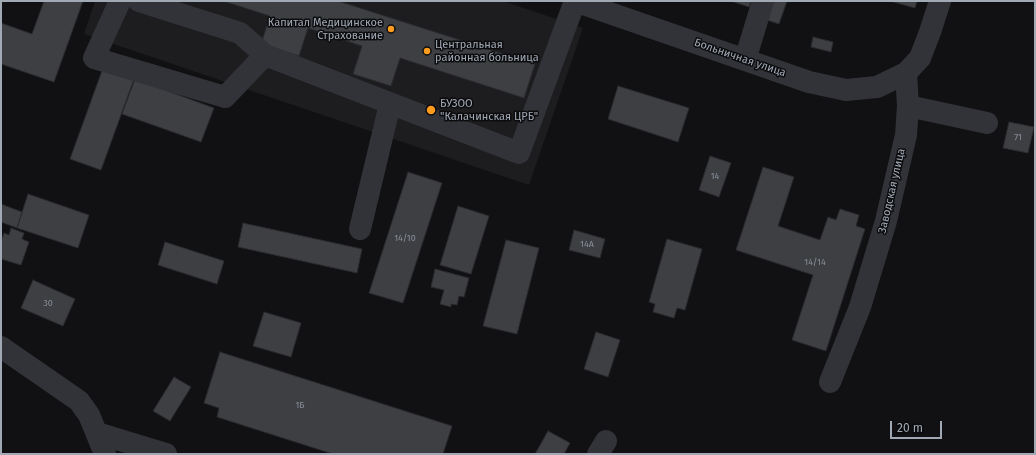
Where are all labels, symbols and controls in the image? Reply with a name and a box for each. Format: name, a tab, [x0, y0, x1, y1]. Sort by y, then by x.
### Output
place label: Капитал Медицинское Страхование	[268, 16, 383, 42]
marker: Капитал Медицинское Страхование	[386, 24, 396, 34]
street label: Больничная улица	[692, 36, 788, 80]
place label: Центральная районная больница	[435, 38, 539, 64]
marker: Центральная районная больница	[422, 46, 432, 56]
place label: БУЗОО "Калачинская ЦРБ"	[440, 97, 538, 123]
marker: БУЗОО "Калачинская ЦРБ"	[425, 104, 437, 116]
house number: 71	[1014, 132, 1022, 142]
street label: Заводская улица	[876, 147, 908, 235]
house number: 14	[711, 171, 719, 181]
house number: 14/10	[394, 233, 416, 243]
house number: 14А	[580, 239, 594, 249]
house number: 14/14	[804, 257, 826, 267]
house number: 30	[43, 298, 53, 308]
house number: 1Б	[295, 400, 305, 410]
scale bar	[892, 413, 944, 439]
text: 20 m	[897, 421, 923, 435]

